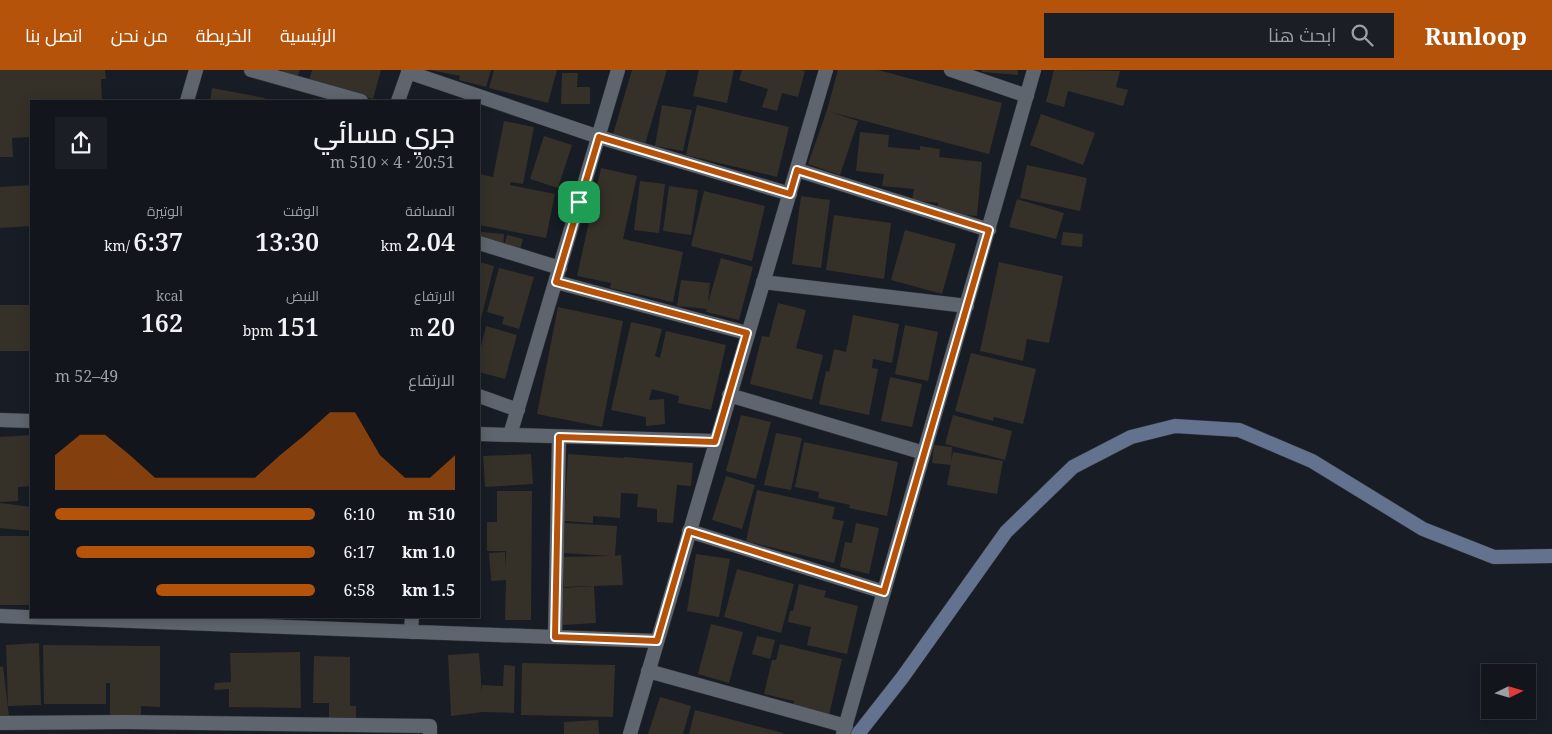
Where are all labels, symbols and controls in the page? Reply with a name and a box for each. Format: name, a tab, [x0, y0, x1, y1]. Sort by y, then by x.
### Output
search box	[1044, 13, 1394, 58]
text: Runloop	[1424, 19, 1527, 52]
icon: search	[1348, 21, 1376, 49]
text: ابحث هنا	[1268, 22, 1336, 48]
text: اتصل بنا	[25, 23, 83, 47]
text: من نحن	[111, 23, 168, 47]
text: الخريطة	[196, 23, 252, 47]
text: الرئيسية	[280, 23, 336, 47]
text: جري مسائي	[313, 113, 455, 151]
button: share	[55, 117, 107, 169]
text: 20:51 · 4 × 510 m	[330, 151, 455, 173]
pin	[558, 181, 600, 223]
icon: arrive	[565, 188, 593, 216]
text: الوتيرة	[147, 201, 183, 220]
text: الوقت	[283, 201, 319, 220]
text: المسافة	[405, 201, 455, 220]
text: 6:37	[133, 224, 183, 258]
text: 13:30	[255, 224, 319, 258]
text: 2.04	[406, 224, 455, 258]
text: /km	[104, 236, 133, 255]
text: km	[381, 236, 406, 255]
text: kcal	[156, 286, 183, 305]
text: النبض	[286, 286, 319, 305]
text: الارتفاع	[414, 286, 455, 305]
text: 162	[141, 305, 183, 339]
text: 151	[277, 309, 319, 343]
text: 20	[427, 309, 455, 343]
text: bpm	[243, 321, 277, 340]
text: m	[410, 321, 427, 340]
text: 49–52 m	[55, 365, 118, 387]
text: الارتفاع	[408, 369, 455, 391]
text: 6:10	[344, 503, 375, 525]
text: 510 m	[408, 503, 455, 525]
text: 6:17	[344, 541, 375, 563]
text: 1.0 km	[402, 541, 455, 563]
text: 6:58	[344, 579, 375, 601]
text: 1.5 km	[402, 579, 455, 601]
north arrow	[1481, 664, 1536, 719]
map controls	[1481, 664, 1536, 719]

